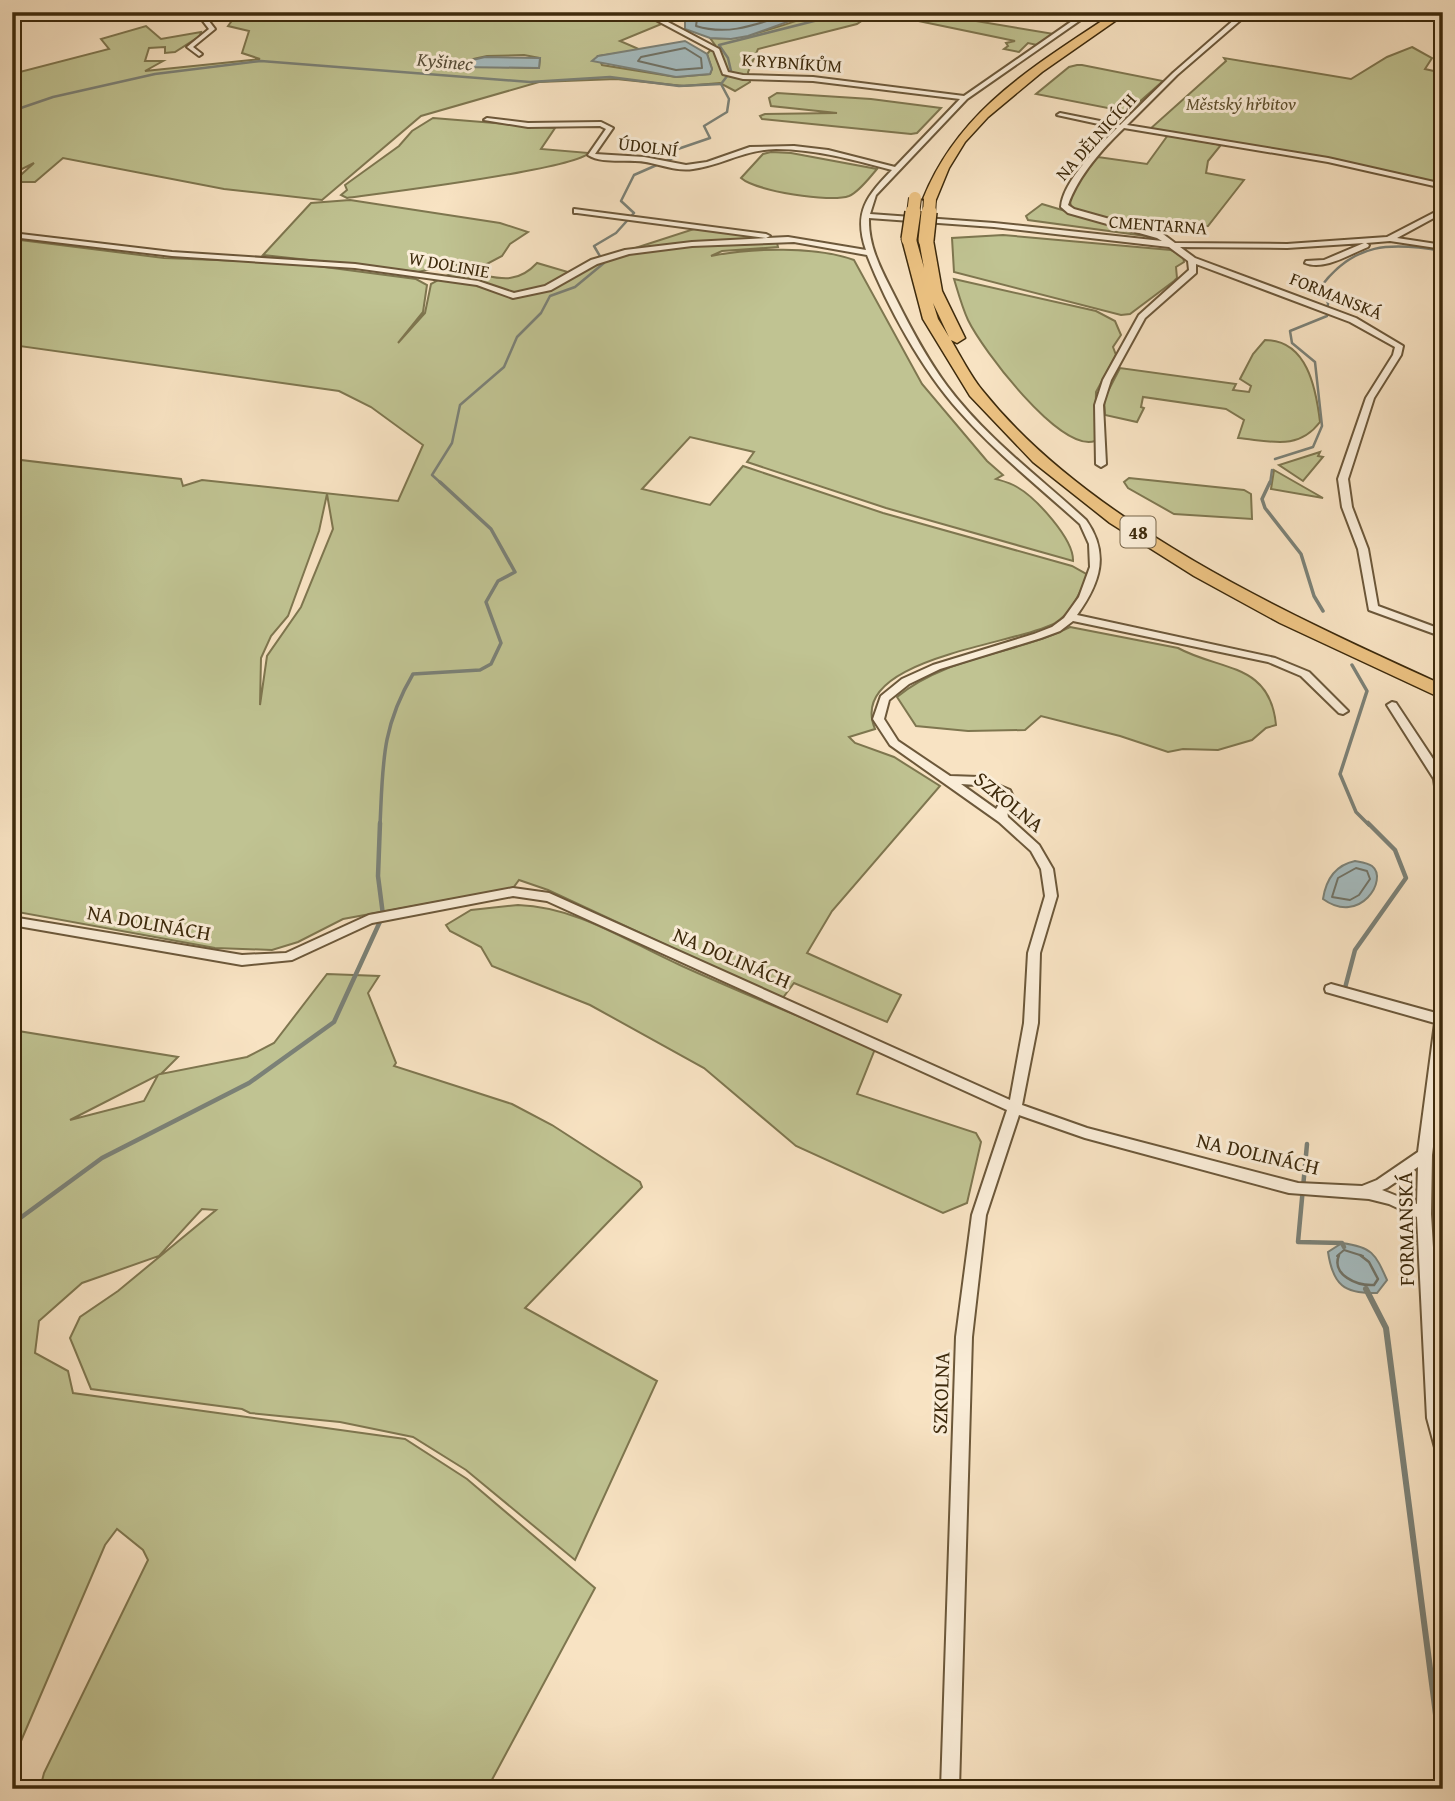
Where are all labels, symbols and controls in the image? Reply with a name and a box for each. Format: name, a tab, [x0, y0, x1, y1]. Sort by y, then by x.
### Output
water label: Kyšinec	[415, 45, 474, 77]
street label: K RYBNÍKŮM	[741, 46, 843, 79]
street label: NA DĚLNICÍCH	[1049, 87, 1142, 187]
park label: Městský hřbitov	[1186, 90, 1297, 117]
street label: ÚDOLNÍ	[617, 129, 680, 164]
street label: CMENTARNA	[1108, 208, 1208, 241]
street label: W DOLINIE	[406, 244, 492, 285]
street label: FORMANSKÁ	[1286, 265, 1387, 326]
road number: 48	[1120, 516, 1156, 548]
street label: SZKOLNA	[967, 764, 1051, 840]
street label: NA DOLINÁCH	[85, 896, 213, 949]
street label: NA DOLINÁCH	[669, 919, 796, 996]
street label: NA DOLINÁCH	[1194, 1124, 1323, 1183]
street label: FORMANSKÁ	[1389, 1171, 1422, 1286]
street label: SZKOLNA	[924, 1351, 957, 1435]

